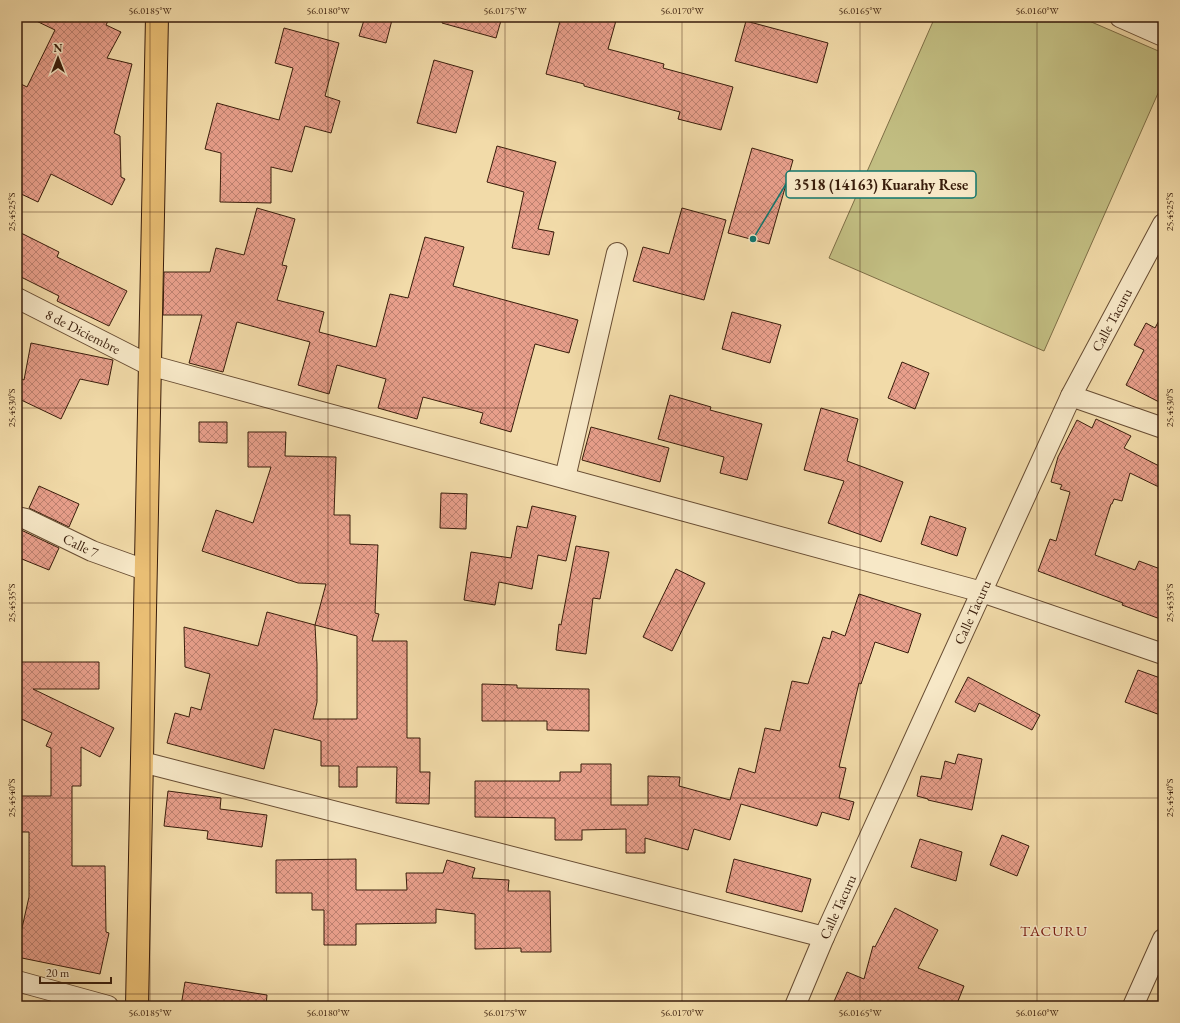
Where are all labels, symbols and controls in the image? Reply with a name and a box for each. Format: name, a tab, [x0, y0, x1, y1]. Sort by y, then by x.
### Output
text: 56.0185°W	[128, 4, 172, 17]
text: 56.0180°W	[306, 4, 350, 17]
text: 56.0175°W	[483, 4, 527, 17]
text: 56.0170°W	[660, 4, 704, 17]
text: 56.0165°W	[838, 4, 882, 17]
text: 56.0160°W	[1015, 4, 1059, 17]
north arrow	[38, 38, 78, 78]
text: N	[54, 41, 63, 55]
callout: 3518 (14163) Kuarahy Rese	[786, 171, 976, 198]
text: 3518 (14163) Kuarahy Rese	[794, 175, 968, 194]
text: 25.4525°S	[5, 192, 18, 231]
text: 25.4525°S	[1163, 192, 1176, 231]
street label: Calle Tacuru	[1087, 284, 1136, 355]
street label: 8 de Diciembre	[42, 305, 124, 358]
text: 25.4530°S	[5, 388, 18, 427]
text: 25.4530°S	[1163, 388, 1176, 427]
street label: Calle 7	[60, 529, 101, 562]
street label: Calle Tacuru	[950, 576, 995, 647]
text: 25.4535°S	[5, 583, 18, 622]
text: 25.4535°S	[1163, 583, 1176, 622]
text: 25.4540°S	[5, 778, 18, 817]
text: 25.4540°S	[1163, 778, 1176, 817]
street label: Calle Tacuru	[815, 871, 861, 942]
district label: TACURU	[1020, 921, 1088, 940]
scale bar	[40, 959, 111, 985]
text: 20 m	[46, 965, 70, 981]
text: 56.0185°W	[128, 1006, 172, 1019]
text: 56.0180°W	[306, 1006, 350, 1019]
text: 56.0175°W	[483, 1006, 527, 1019]
text: 56.0170°W	[660, 1006, 704, 1019]
text: 56.0165°W	[838, 1006, 882, 1019]
text: 56.0160°W	[1015, 1006, 1059, 1019]

